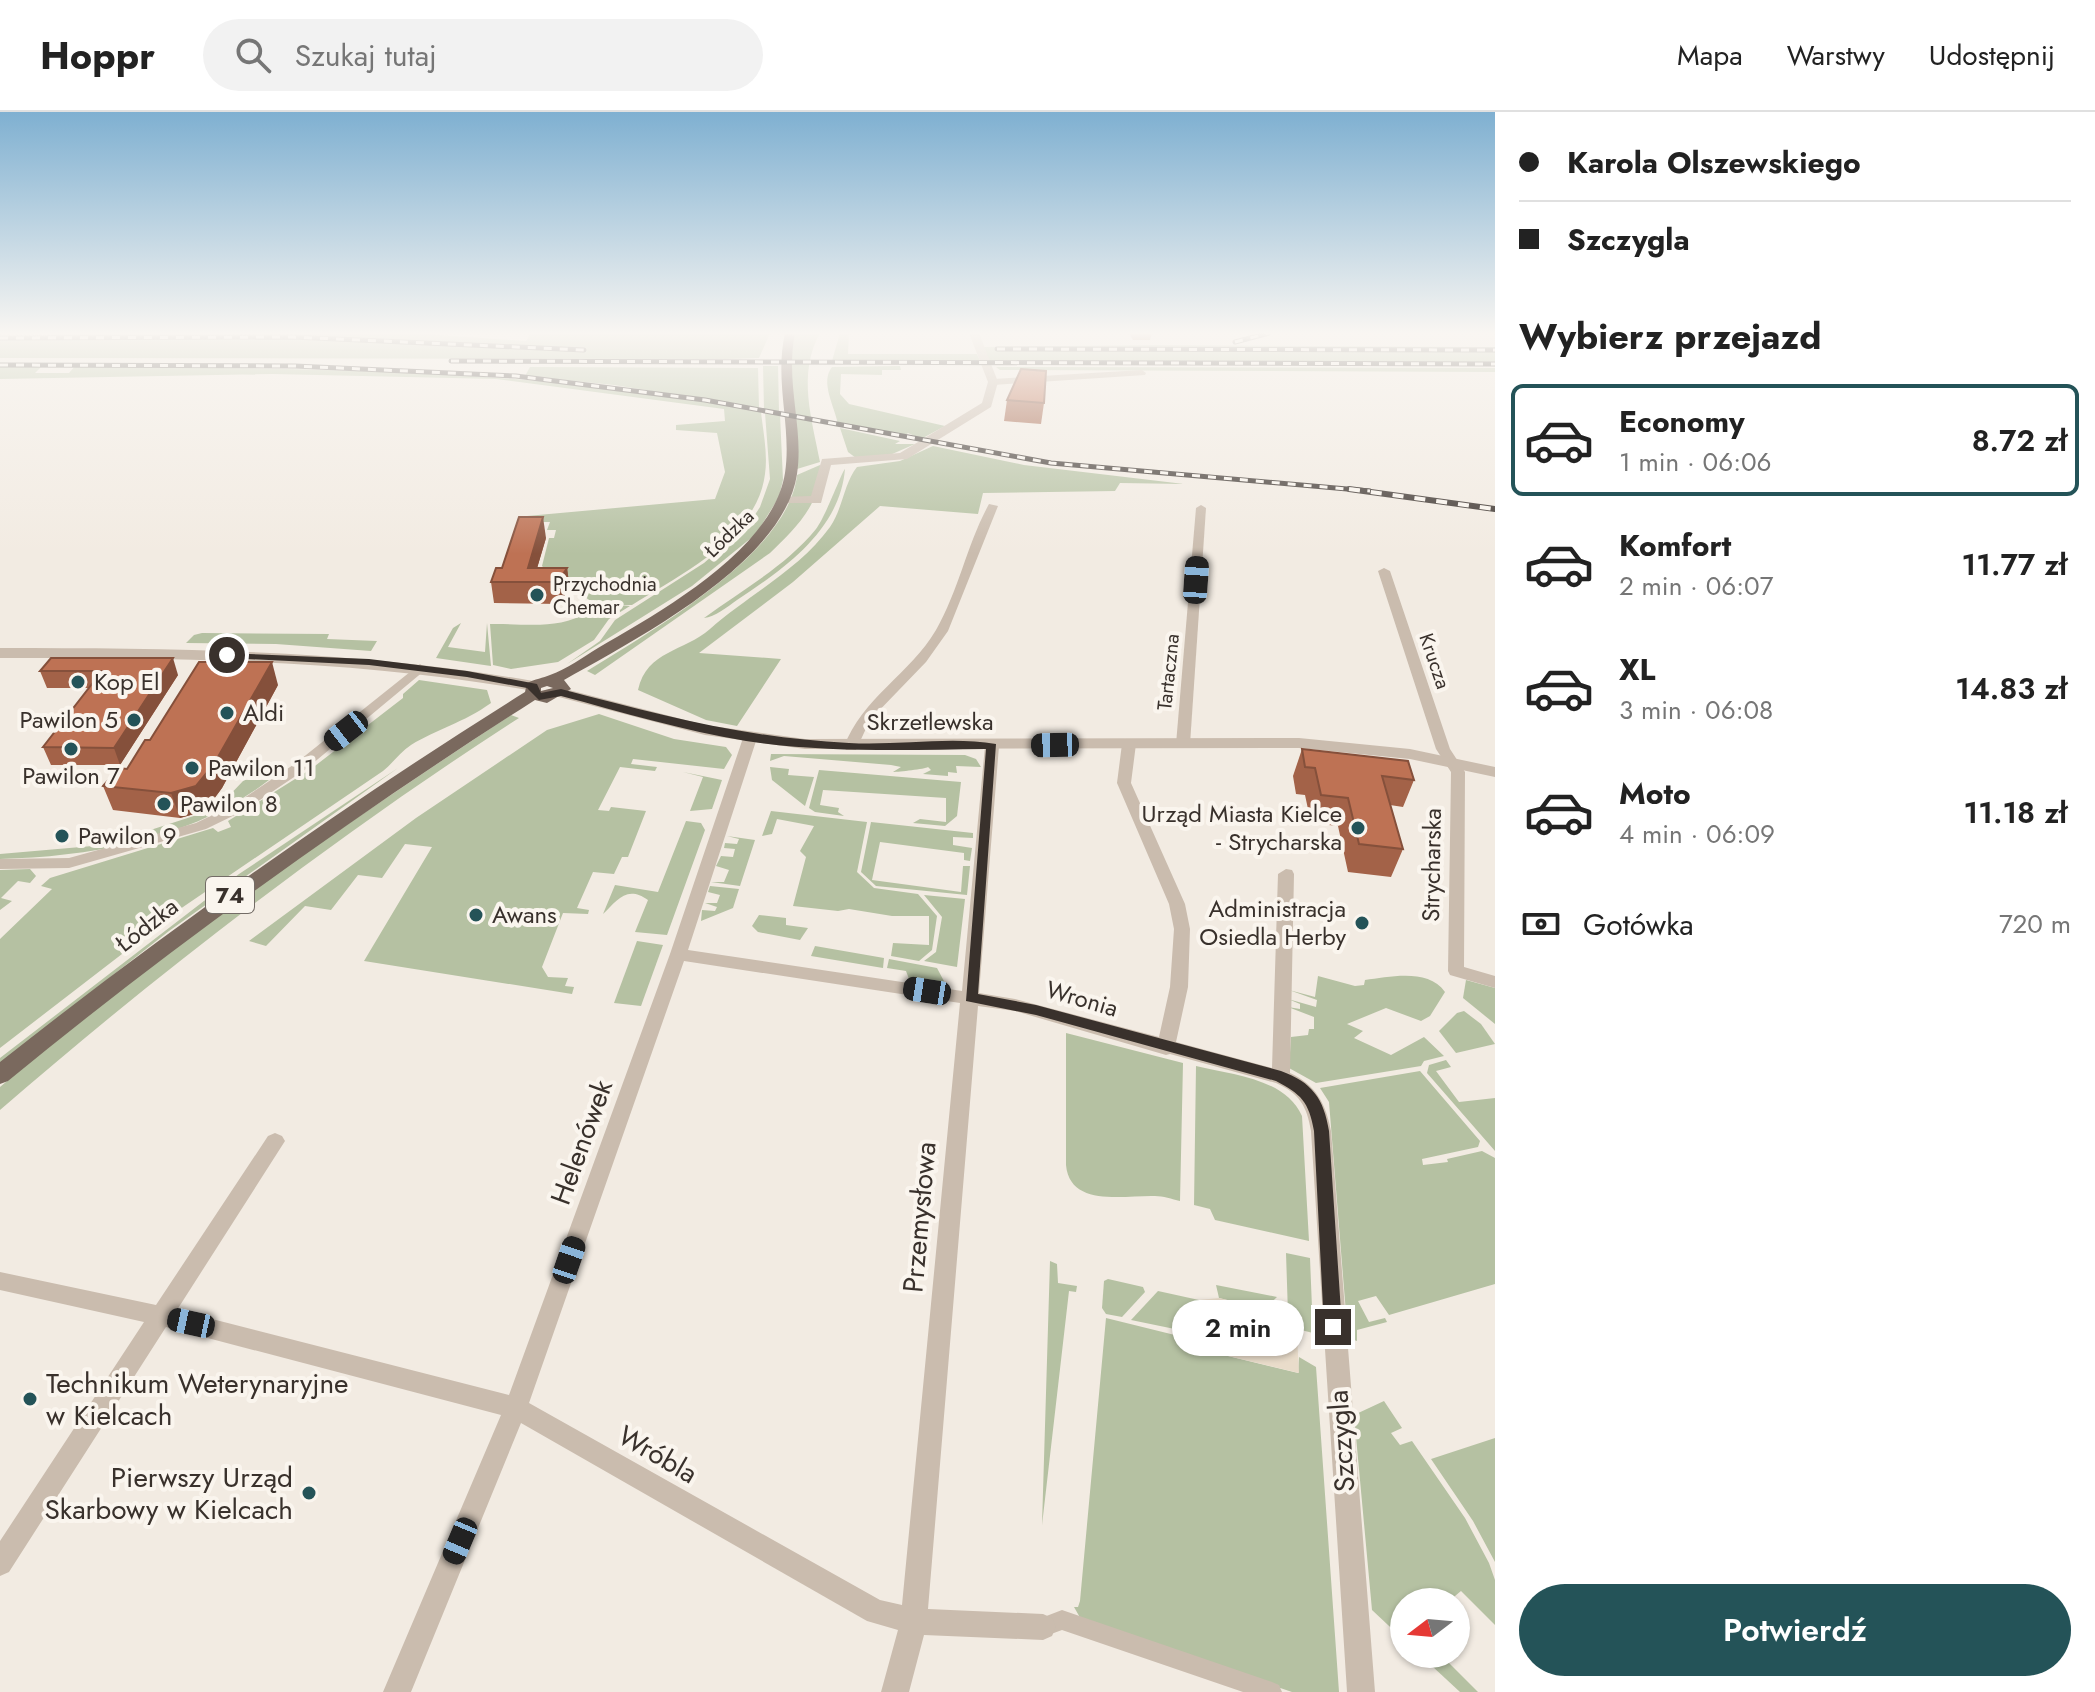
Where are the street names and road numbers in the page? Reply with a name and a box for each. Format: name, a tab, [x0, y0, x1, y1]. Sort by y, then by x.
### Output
street label: Łódzka	[697, 502, 761, 565]
street label: Krucza	[1412, 629, 1458, 693]
street label: Tartaczna	[1150, 632, 1187, 712]
street label: Skrzetlewska	[866, 704, 994, 739]
street label: Strycharska	[1413, 808, 1450, 922]
road number: 74	[206, 877, 254, 913]
street label: Łódzka	[107, 889, 185, 961]
street label: Wronia	[1042, 972, 1122, 1025]
street label: Helenówek	[540, 1073, 623, 1210]
street label: Przemysłowa	[892, 1140, 947, 1294]
street label: Szczygla	[1317, 1389, 1366, 1493]
street label: Wróbla	[610, 1415, 705, 1494]

